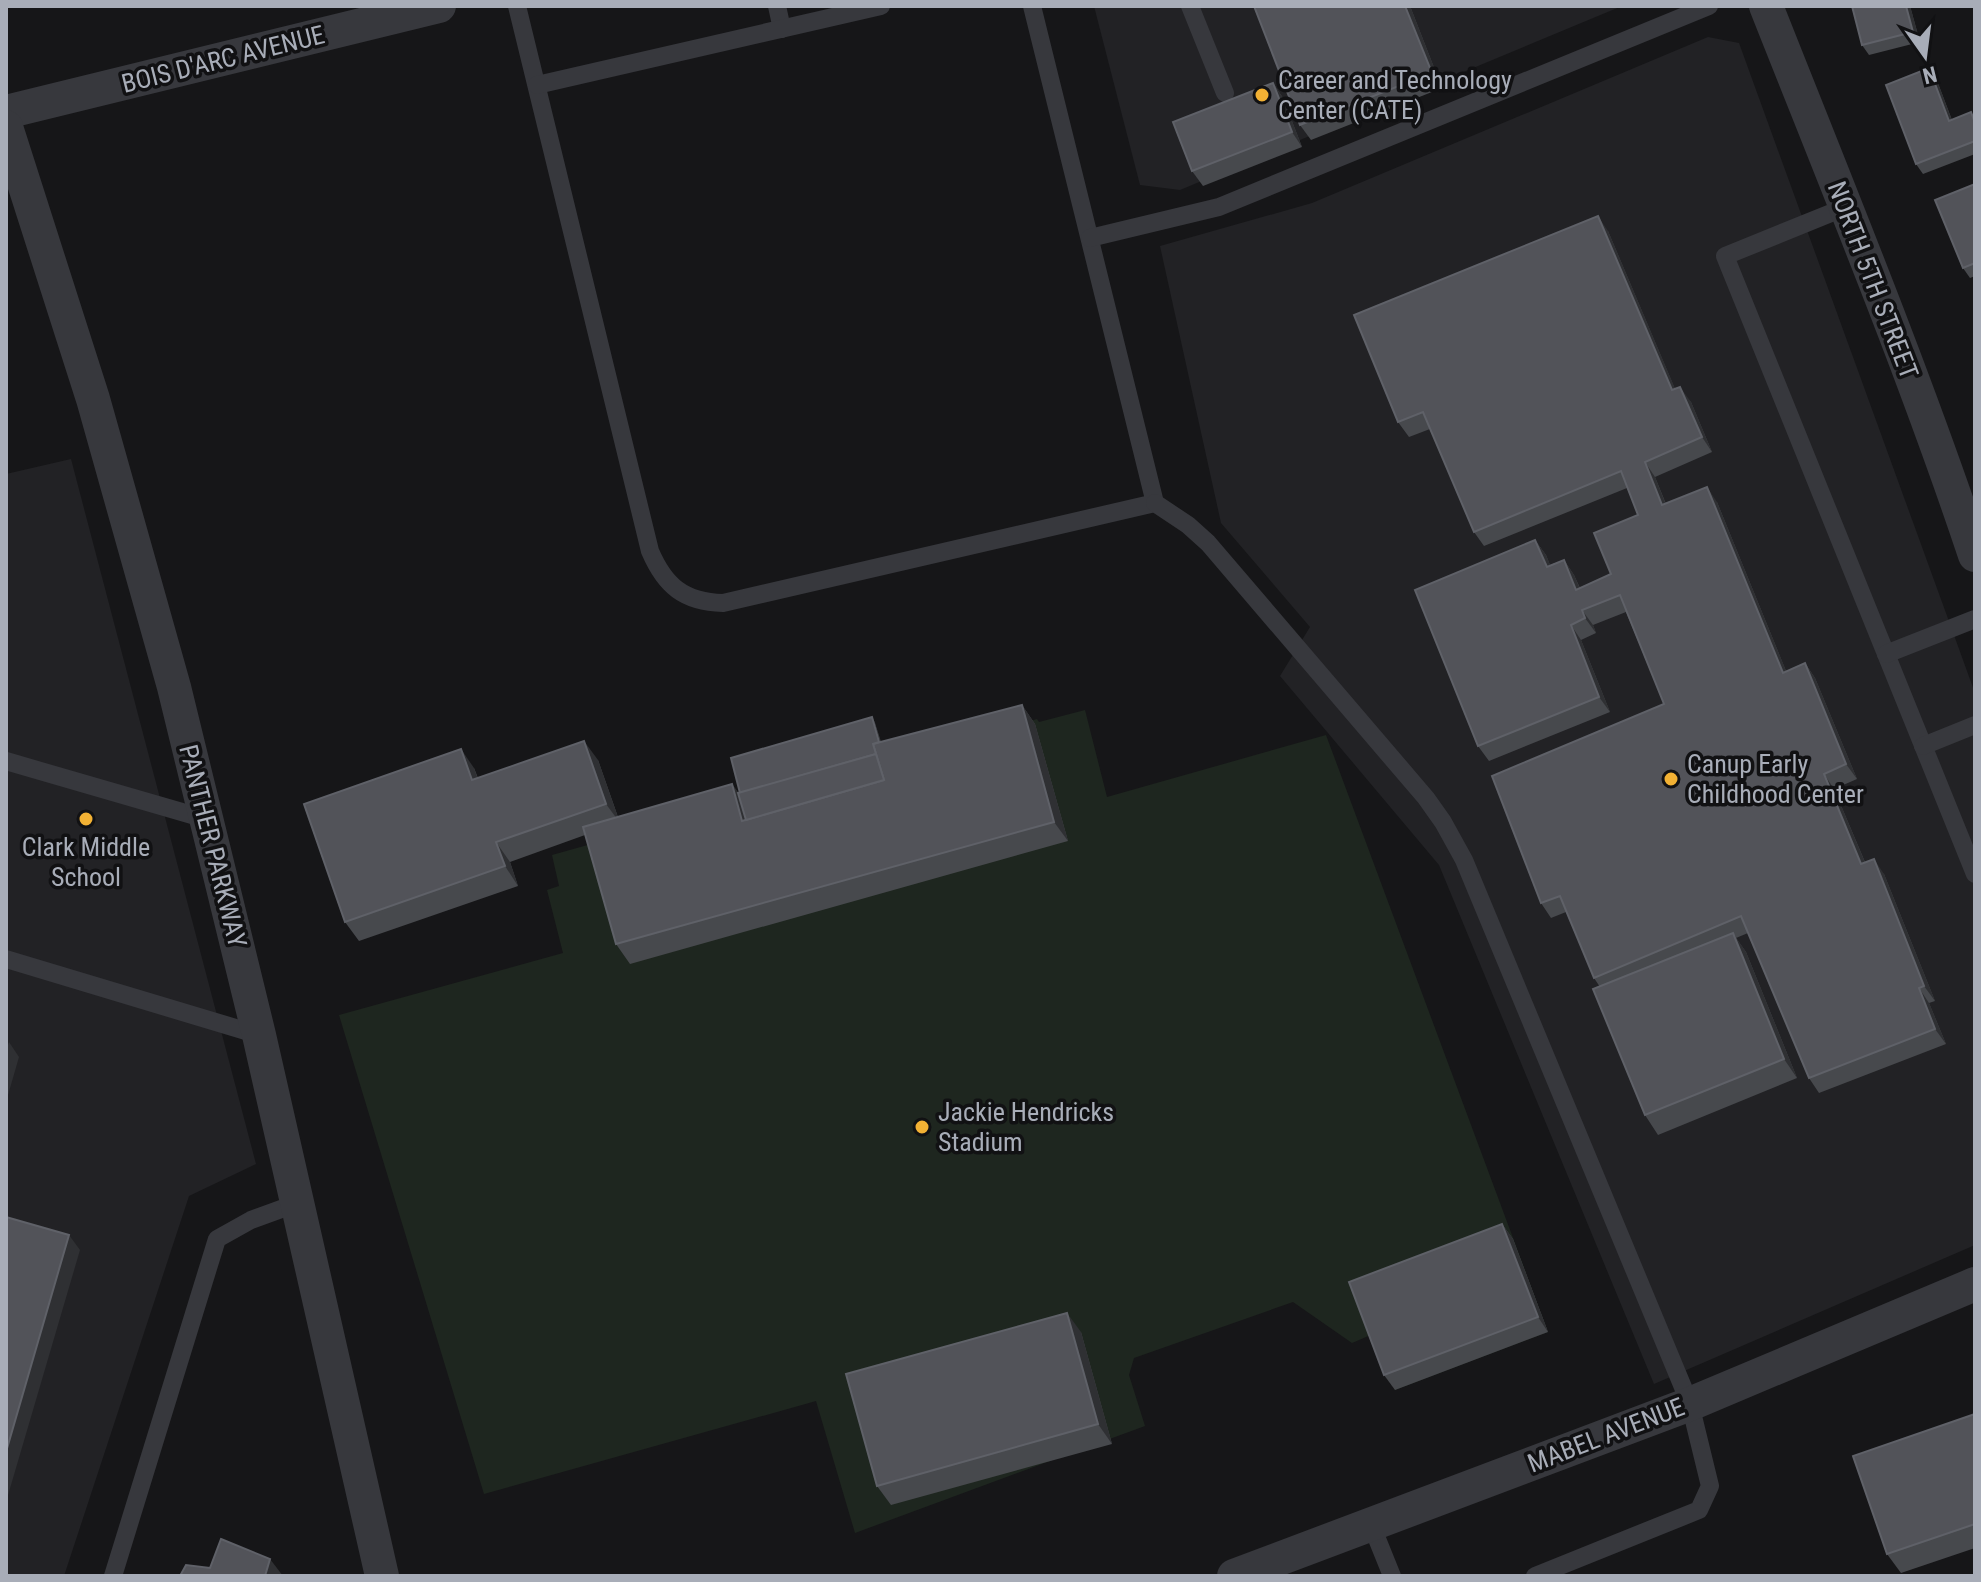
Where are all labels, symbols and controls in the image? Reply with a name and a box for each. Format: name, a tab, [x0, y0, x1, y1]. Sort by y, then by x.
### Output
north arrow	[1885, 16, 1965, 96]
street label: BOIS D'ARC AVENUE	[118, 19, 328, 99]
text: N	[1920, 61, 1939, 89]
place label: Career and Technology Center (CATE)	[1278, 65, 1512, 125]
marker: Career and Technology Center (CATE)	[1253, 86, 1271, 104]
street label: NORTH 5TH STREET	[1822, 177, 1924, 383]
street label: PANTHER PARKWAY	[173, 741, 253, 951]
place label: Canup Early Childhood Center	[1687, 749, 1864, 809]
marker: Canup Early Childhood Center	[1662, 770, 1680, 788]
marker: Clark Middle School	[77, 810, 95, 828]
place label: Clark Middle School	[22, 832, 150, 892]
place label: Jackie Hendricks Stadium	[938, 1097, 1114, 1157]
marker: Jackie Hendricks Stadium	[913, 1118, 931, 1136]
street label: MABEL AVENUE	[1523, 1391, 1689, 1479]

